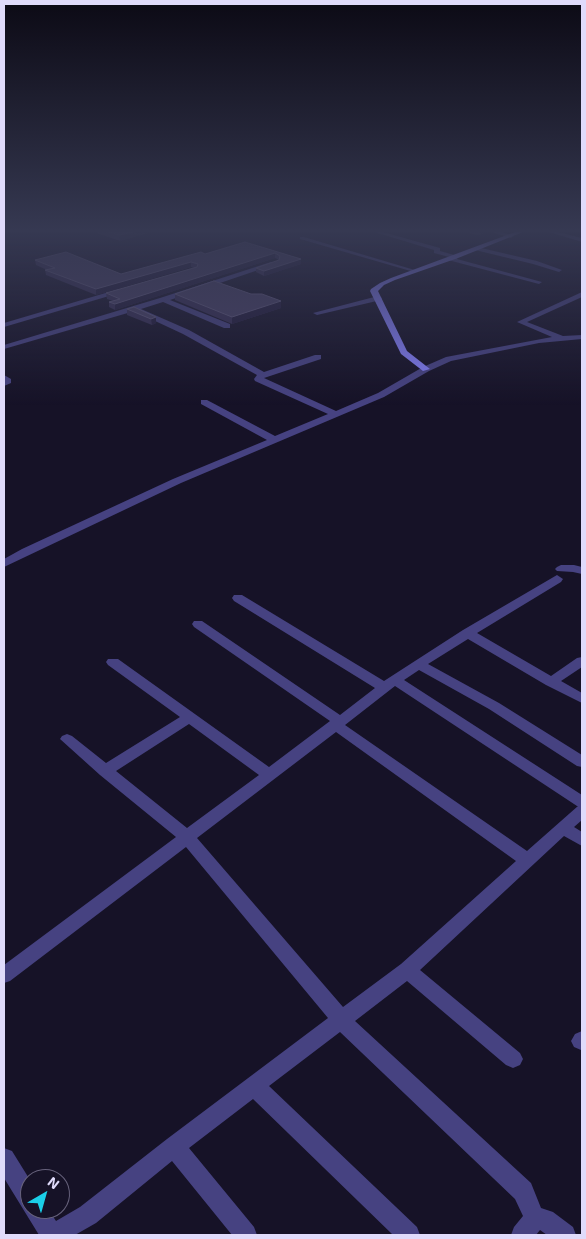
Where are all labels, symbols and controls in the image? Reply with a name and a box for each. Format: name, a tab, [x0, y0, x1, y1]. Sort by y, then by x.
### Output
north arrow	[20, 1169, 70, 1219]
text: N	[45, 1173, 63, 1192]

